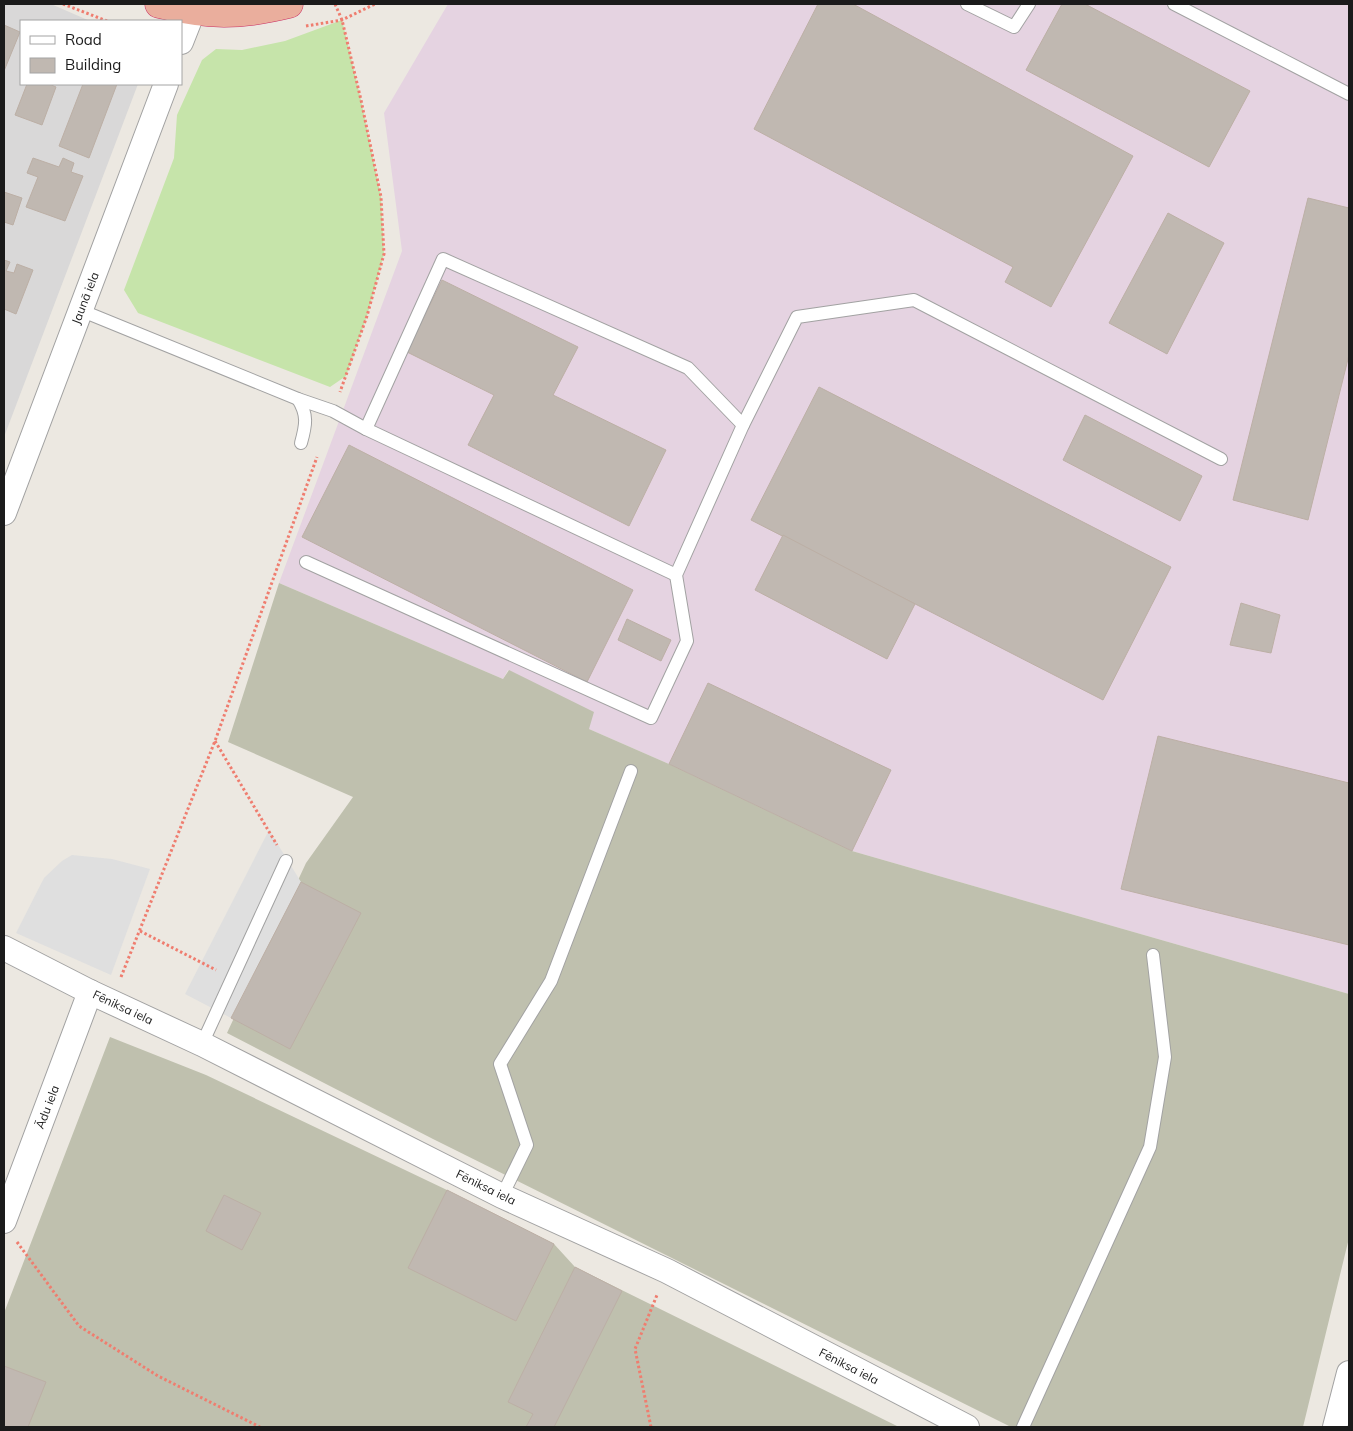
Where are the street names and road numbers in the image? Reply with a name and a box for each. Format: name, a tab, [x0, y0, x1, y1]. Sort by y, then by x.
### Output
street label: Jaunā iela	[68, 270, 102, 326]
street label: Fēniksa iela	[90, 987, 156, 1027]
street label: Ādu iela	[32, 1083, 62, 1131]
street label: Fēniksa iela	[454, 1166, 518, 1208]
street label: Fēniksa iela	[817, 1345, 881, 1387]

